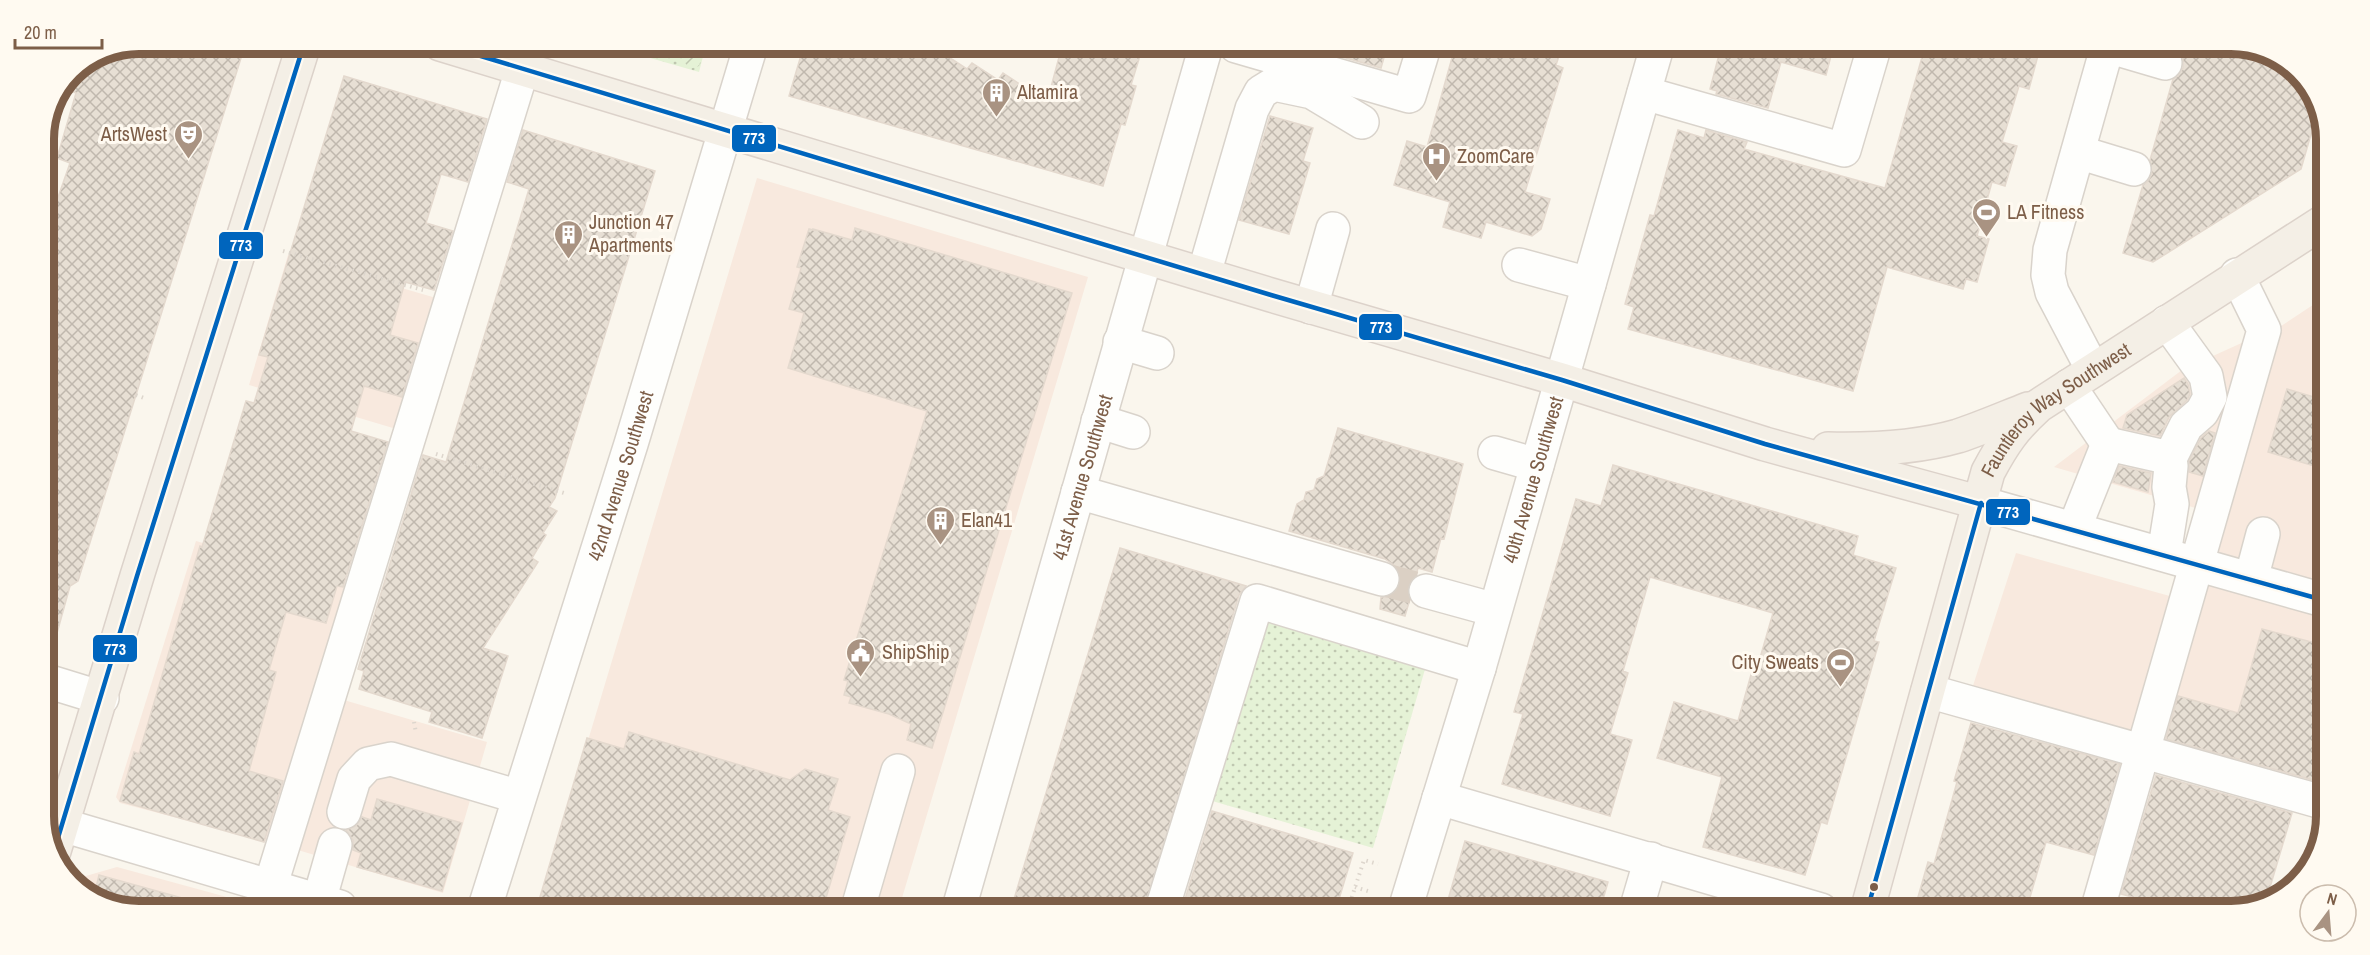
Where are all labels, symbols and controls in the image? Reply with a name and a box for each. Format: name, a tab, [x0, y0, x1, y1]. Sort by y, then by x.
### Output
scale bar	[15, 12, 102, 50]
text: 20 m	[24, 20, 57, 45]
building icon: Altamira	[980, 76, 1012, 118]
place label: Altamira	[1016, 78, 1078, 105]
theatre icon: ArtsWest	[172, 118, 204, 160]
place label: ArtsWest	[100, 120, 167, 147]
line badge: 773	[731, 124, 777, 153]
text: 773	[743, 127, 765, 149]
hospital icon: ZoomCare	[1420, 140, 1452, 182]
place label: ZoomCare	[1457, 142, 1534, 169]
sports icon: LA Fitness	[1970, 196, 2002, 238]
place label: LA Fitness	[2007, 198, 2085, 225]
place label: Junction 47 Apartments	[588, 208, 674, 258]
building icon: Junction 47 Apartments	[552, 218, 584, 260]
line badge: 773	[218, 231, 264, 260]
text: 773	[230, 234, 252, 256]
line badge: 773	[1358, 313, 1403, 341]
text: 773	[1370, 316, 1392, 338]
street label: Fauntleroy Way Southwest	[1974, 336, 2136, 481]
street label: 42nd Avenue Southwest	[581, 387, 659, 564]
street label: 41st Avenue Southwest	[1045, 391, 1119, 563]
street label: 40th Avenue Southwest	[1496, 393, 1569, 566]
line badge: 773	[1985, 498, 2031, 526]
text: 773	[1997, 501, 2019, 523]
building icon: Elan41	[924, 504, 956, 546]
place label: Elan41	[961, 506, 1012, 533]
line badge: 773	[92, 634, 138, 663]
public building icon: ShipShip	[845, 636, 877, 678]
text: 773	[104, 638, 126, 660]
place label: ShipShip	[882, 638, 949, 665]
sports icon: City Sweats	[1824, 646, 1856, 688]
place label: City Sweats	[1732, 648, 1819, 675]
unlabelled marker	[1868, 881, 1880, 893]
north arrow	[2298, 883, 2358, 943]
text: N	[2325, 887, 2340, 910]

